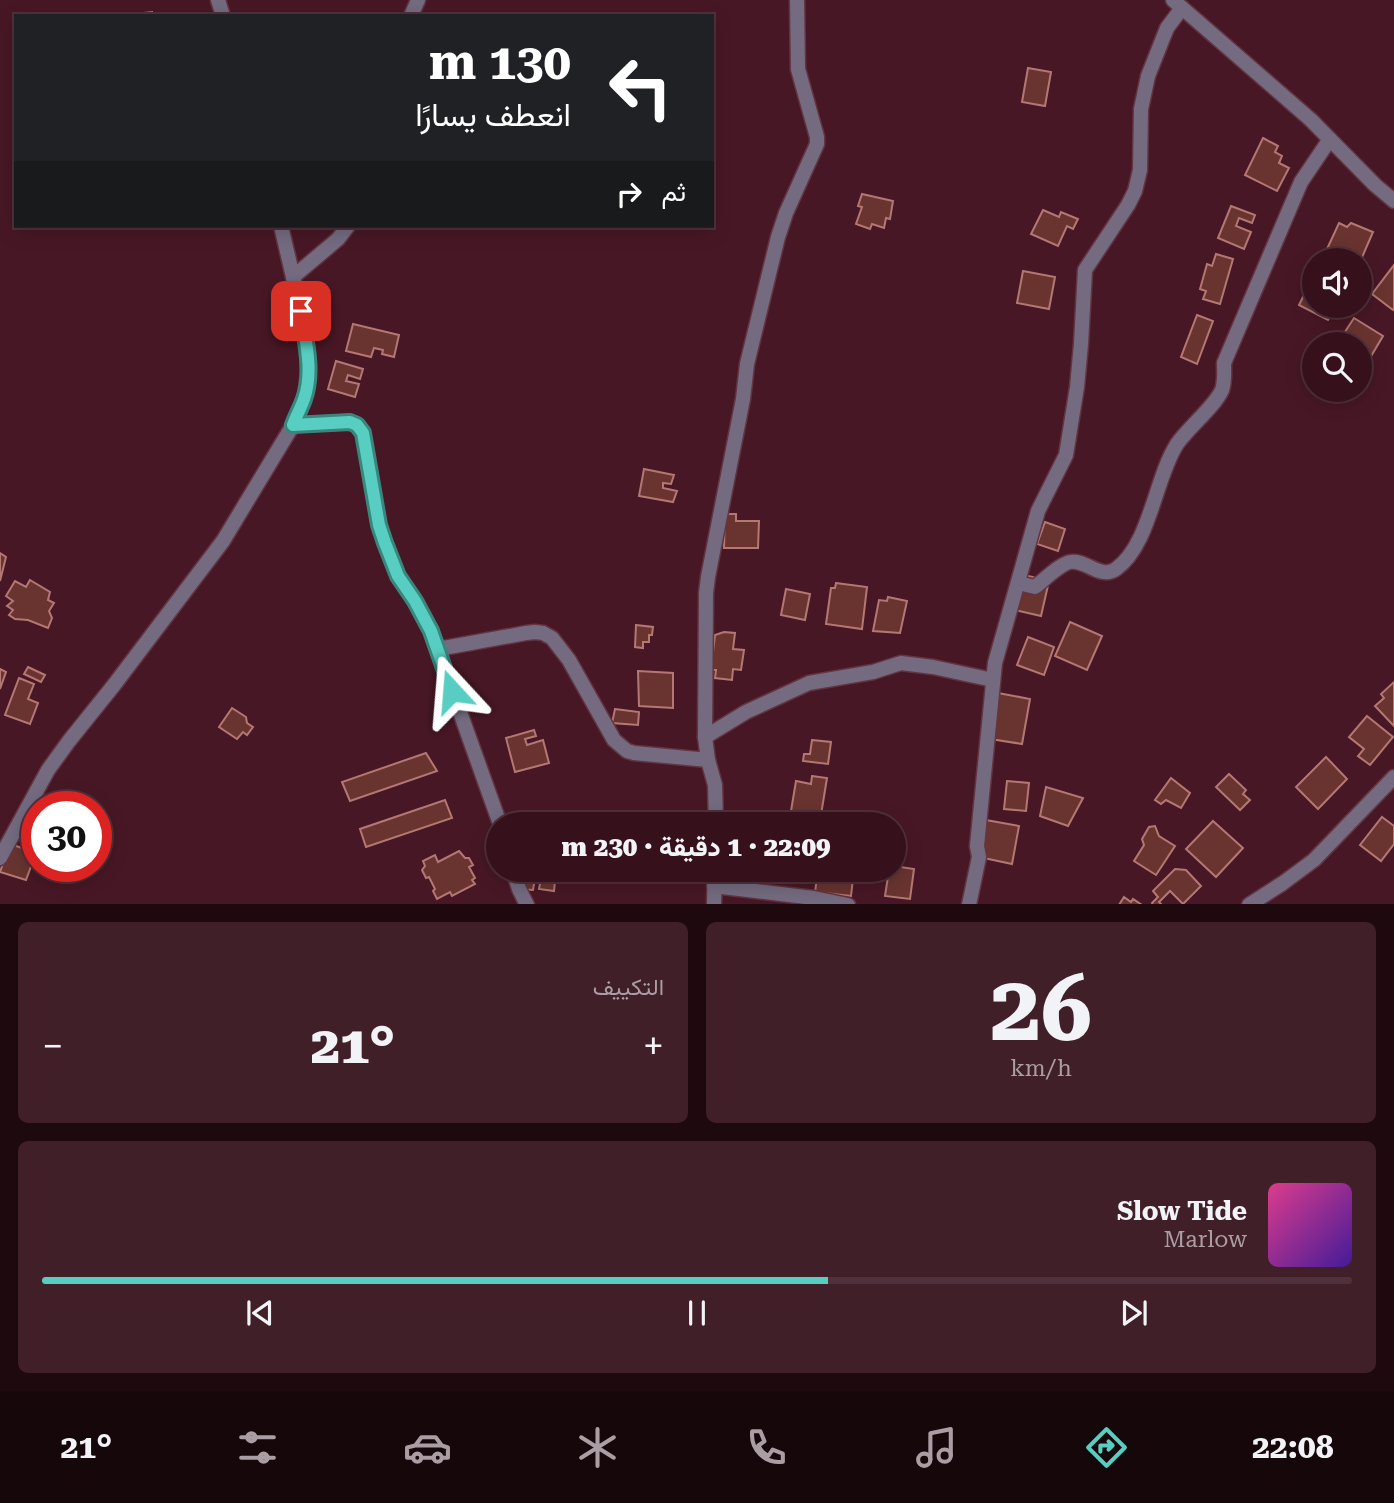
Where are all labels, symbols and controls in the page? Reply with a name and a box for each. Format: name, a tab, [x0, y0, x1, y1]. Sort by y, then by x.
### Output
text: 130 m	[429, 34, 571, 91]
icon: left	[595, 42, 686, 133]
text: انعطف يسارًا	[415, 96, 571, 134]
icon: right	[610, 175, 648, 213]
text: ثم	[662, 177, 686, 207]
map controls	[1302, 248, 1372, 402]
button: sound	[1302, 248, 1372, 318]
pin	[271, 281, 331, 341]
icon: arrive	[282, 292, 320, 330]
button: search	[1302, 332, 1372, 402]
position arrow	[415, 654, 489, 728]
speed limit sign: 30	[21, 791, 112, 882]
text: 22:09 · 1 دقيقة · 230 m	[562, 832, 831, 862]
text: 26	[990, 956, 1092, 1062]
text: التكييف	[593, 974, 664, 1001]
text: 21°	[311, 1015, 395, 1076]
text: −	[42, 1024, 63, 1068]
text: +	[643, 1024, 664, 1068]
text: km/h	[1010, 1055, 1072, 1082]
text: Slow Tide	[1117, 1196, 1247, 1226]
text: Marlow	[1164, 1226, 1247, 1253]
icon: previous	[241, 1294, 279, 1332]
icon: pause	[678, 1294, 716, 1332]
icon: next	[1115, 1294, 1153, 1332]
icon: filters	[233, 1423, 282, 1472]
icon: car	[403, 1423, 452, 1472]
icon: climate	[573, 1423, 622, 1472]
icon: phone	[742, 1423, 791, 1472]
icon: music	[912, 1423, 961, 1472]
icon: directions	[1082, 1423, 1131, 1472]
text: 21°	[60, 1428, 112, 1466]
text: 22:08	[1252, 1428, 1334, 1466]

